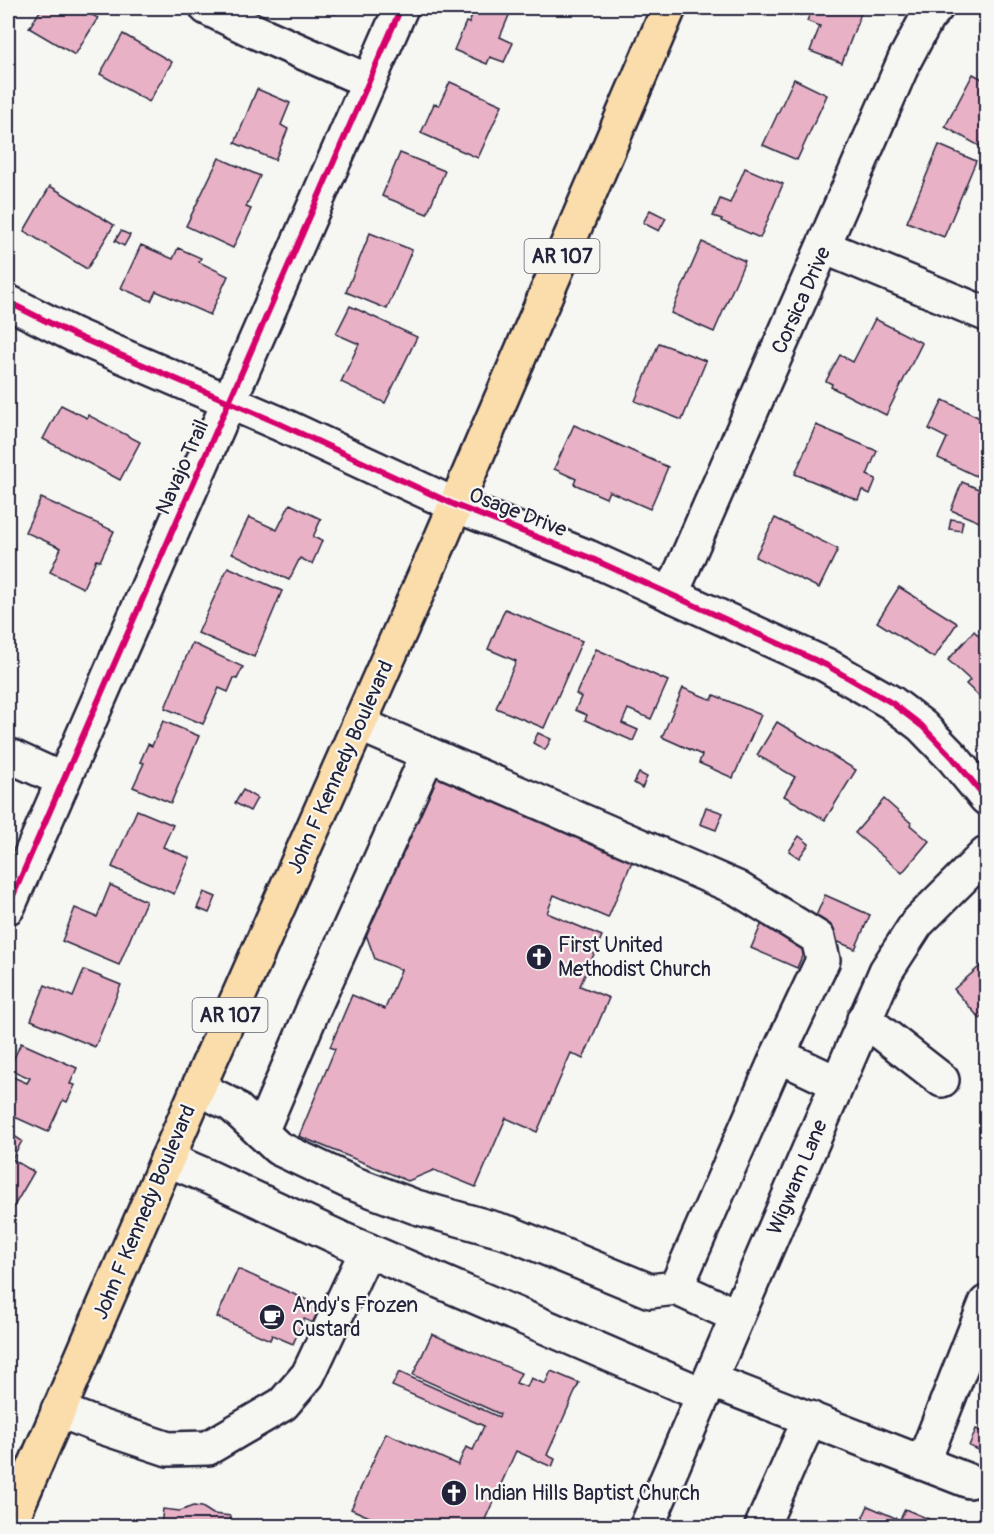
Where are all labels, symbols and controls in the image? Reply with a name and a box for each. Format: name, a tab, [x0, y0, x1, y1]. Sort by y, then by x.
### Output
road number: AR 107	[524, 239, 600, 273]
street label: Corsica Drive	[766, 242, 837, 358]
street label: Navajo Trail	[150, 416, 215, 519]
street label: Osage Drive	[465, 481, 571, 544]
street label: John F Kennedy Boulevard	[281, 656, 400, 878]
place label: First United Methodist Church	[558, 932, 711, 983]
church icon: First United Methodist Church	[524, 942, 554, 972]
road number: AR 107	[192, 998, 268, 1032]
street label: John F Kennedy Boulevard	[87, 1101, 202, 1324]
street label: Wigwam Lane	[761, 1115, 834, 1239]
place label: Andy's Frozen Custard	[292, 1292, 418, 1343]
cafe icon: Andy's Frozen Custard	[257, 1302, 287, 1332]
church icon: Indian Hills Baptist Church	[439, 1478, 469, 1508]
place label: Indian Hills Baptist Church	[474, 1480, 700, 1507]

